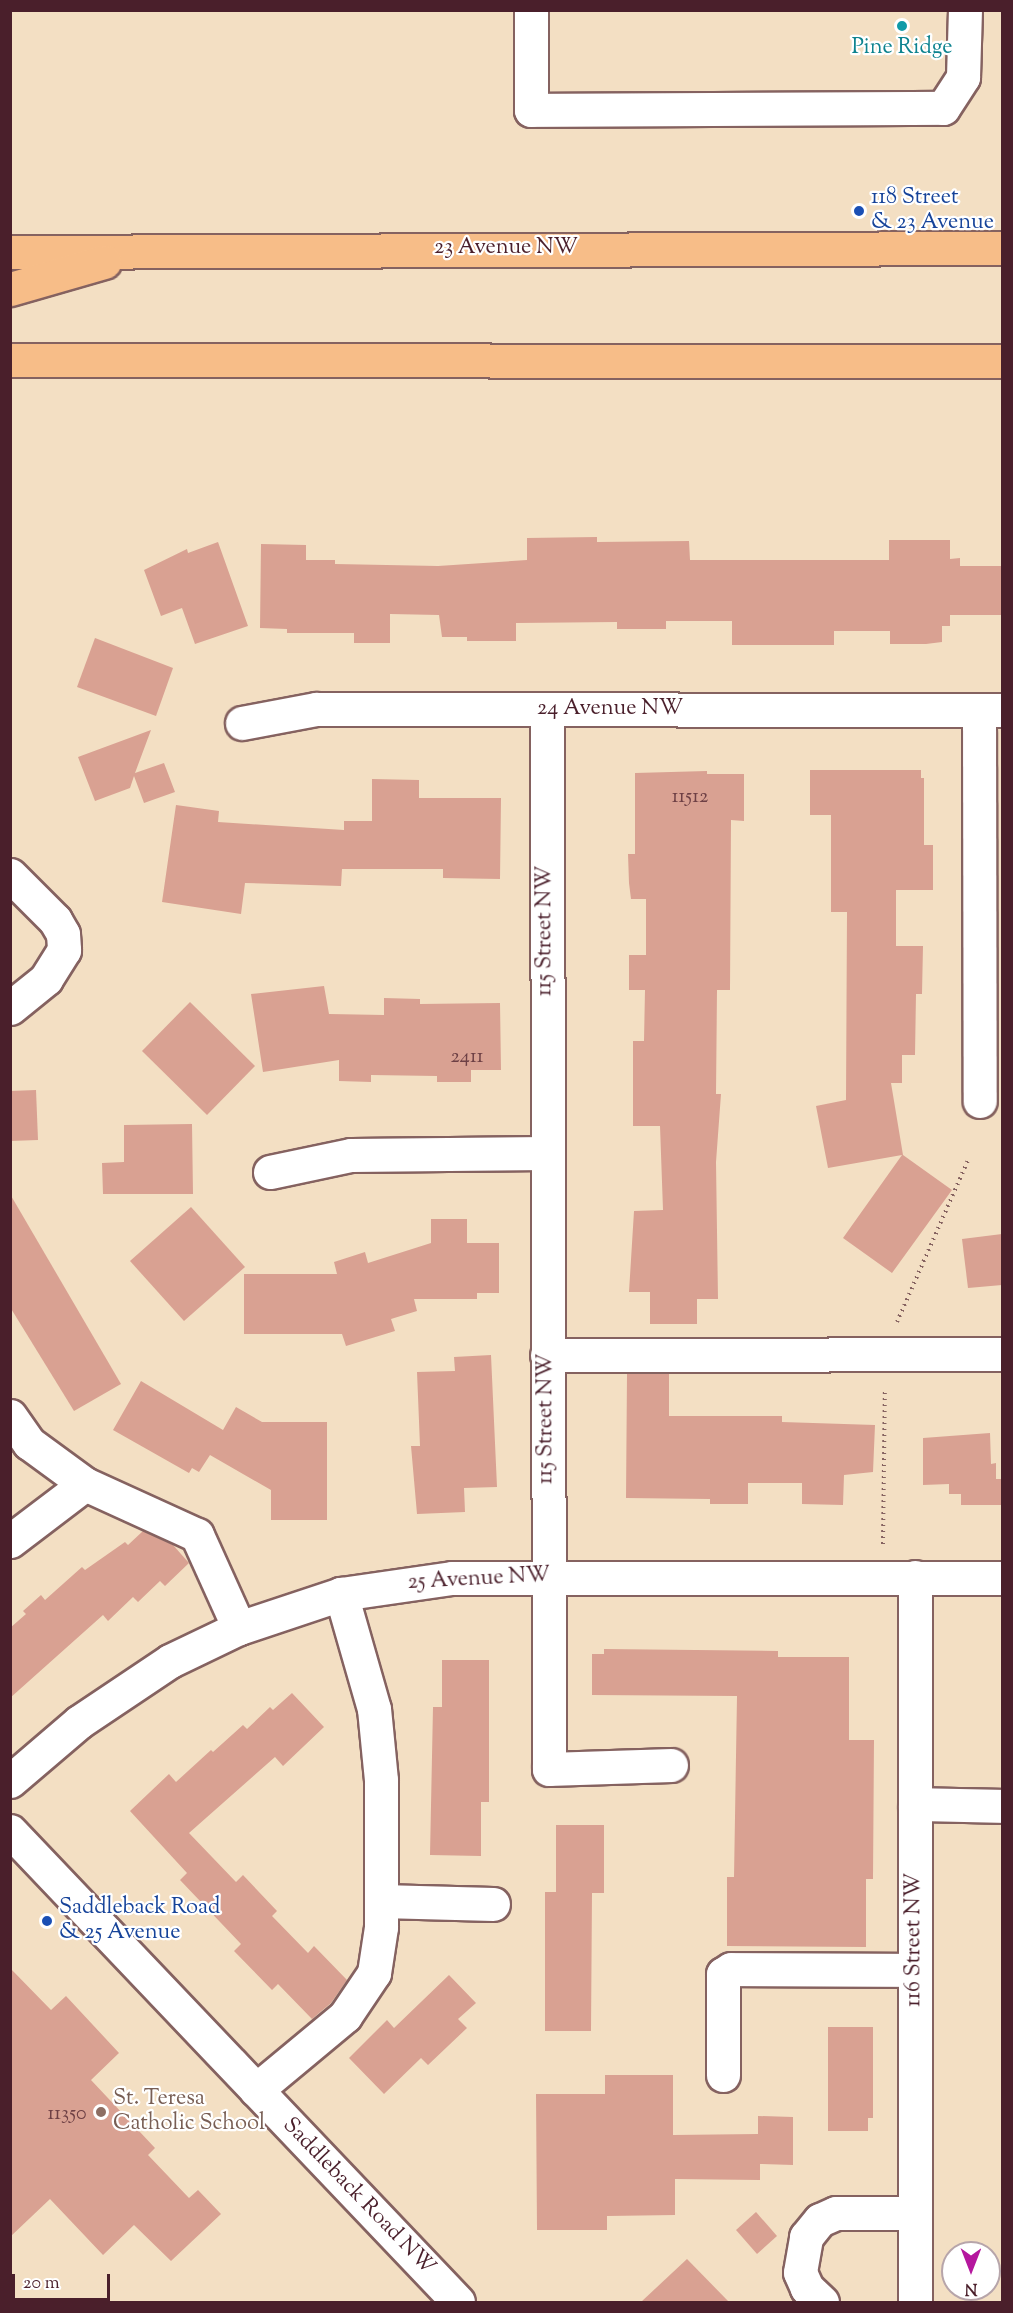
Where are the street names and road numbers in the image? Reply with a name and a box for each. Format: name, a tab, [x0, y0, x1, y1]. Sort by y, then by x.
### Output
street label: 23 Avenue NW	[434, 236, 578, 262]
street label: 24 Avenue NW	[537, 697, 683, 723]
street label: 115 Street NW	[533, 866, 559, 996]
street label: 115 Street NW	[534, 1354, 560, 1484]
street label: 25 Avenue NW	[407, 1563, 551, 1597]
street label: 116 Street NW	[902, 1873, 928, 2007]
street label: Saddleback Road NW	[276, 2113, 440, 2281]

